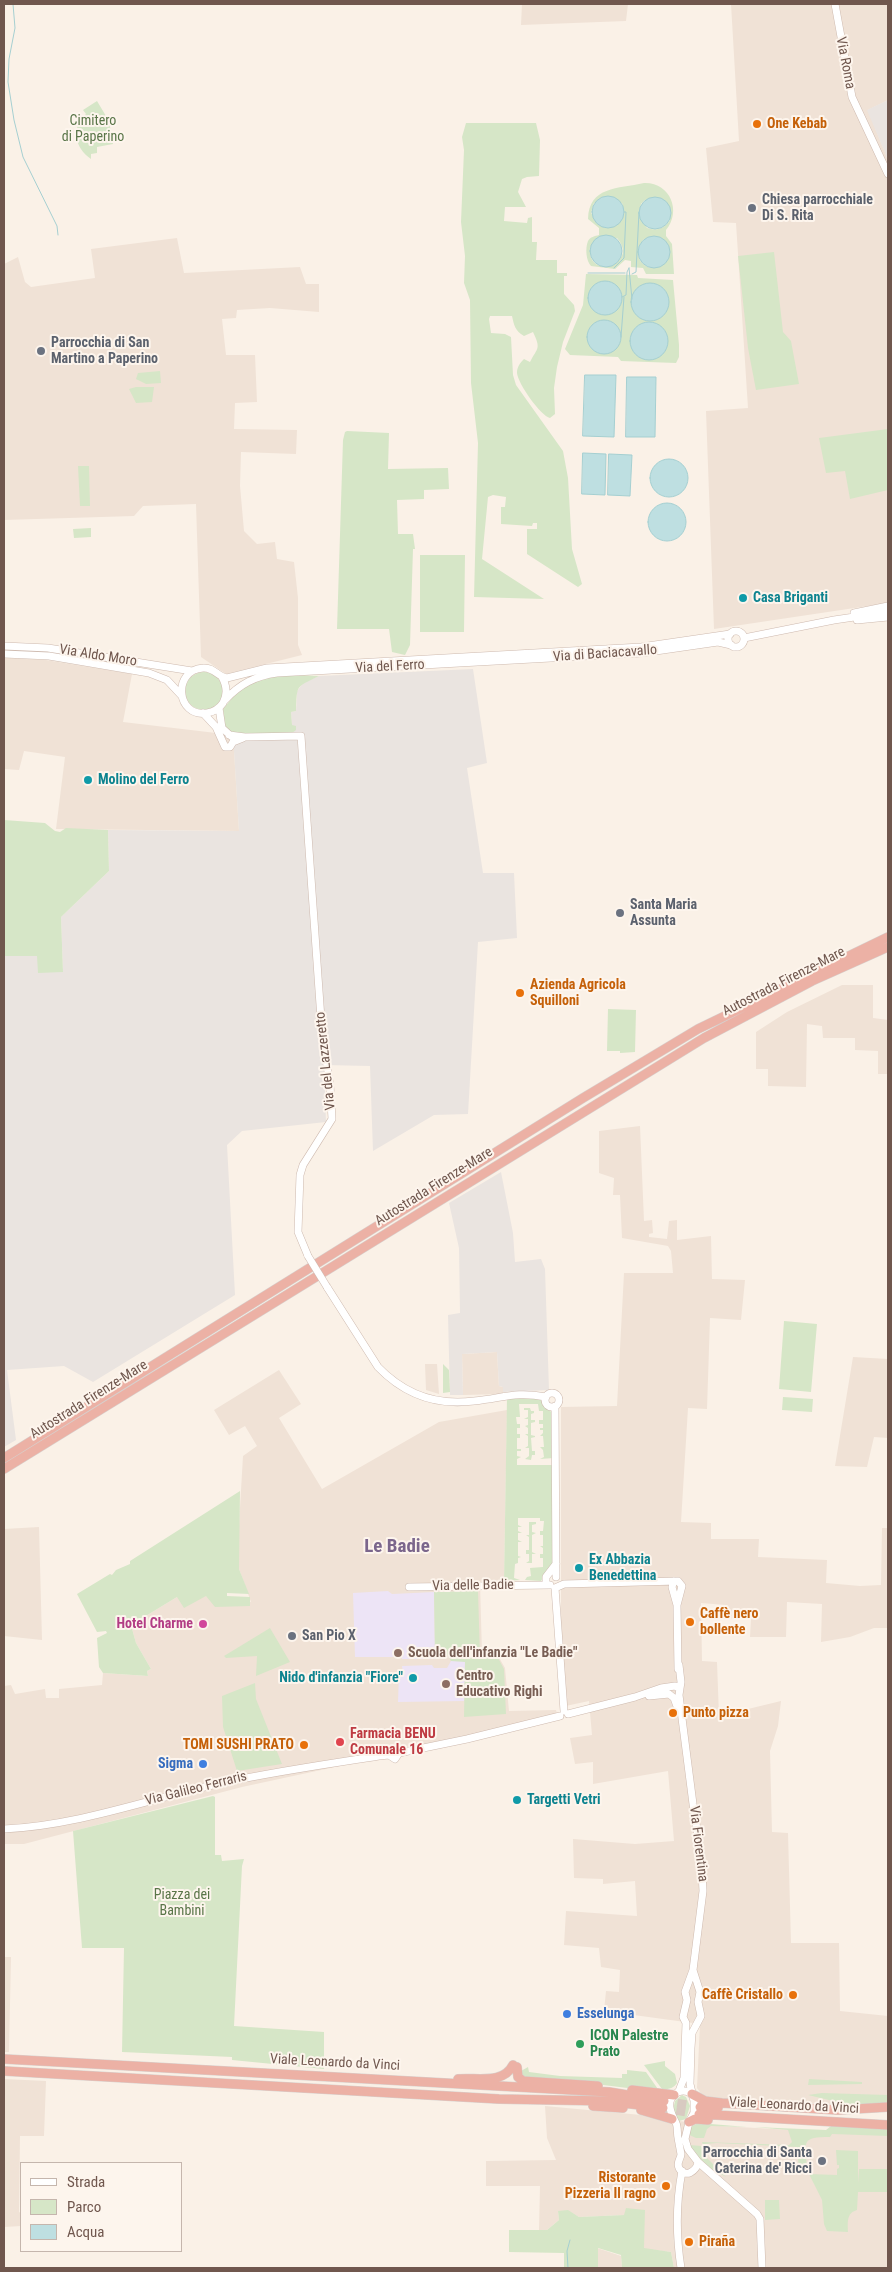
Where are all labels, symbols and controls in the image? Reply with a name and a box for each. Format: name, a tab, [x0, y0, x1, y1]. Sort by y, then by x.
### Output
street label: Via Roma	[832, 36, 858, 90]
park label: Cimitero di Paperino	[62, 113, 124, 146]
place label: One Kebab	[767, 116, 827, 132]
marker: One Kebab	[751, 118, 763, 130]
place label: Chiesa parrocchiale Di S. Rita	[762, 192, 873, 224]
marker: Chiesa parrocchiale Di S. Rita	[746, 202, 758, 214]
place label: Parrocchia di San Martino a Paperino	[51, 335, 158, 368]
marker: Parrocchia di San Martino a Paperino	[35, 345, 47, 357]
place label: Casa Briganti	[753, 590, 828, 606]
marker: Casa Briganti	[737, 592, 749, 604]
street label: Via Aldo Moro	[58, 642, 138, 670]
street label: Via di Baciacavallo	[552, 642, 658, 666]
street label: Via del Ferro	[355, 657, 425, 677]
place label: Molino del Ferro	[98, 772, 189, 788]
marker: Molino del Ferro	[82, 774, 94, 786]
place label: Santa Maria Assunta	[630, 897, 697, 930]
marker: Santa Maria Assunta	[614, 907, 626, 919]
street label: Autostrada Firenze-Mare	[720, 944, 848, 1020]
place label: Azienda Agricola Squilloni	[530, 977, 626, 1010]
marker: Azienda Agricola Squilloni	[514, 987, 526, 999]
street label: Via del Lazzeretto	[312, 1011, 340, 1111]
street label: Autostrada Firenze-Mare	[372, 1144, 496, 1230]
street label: Autostrada Firenze-Mare	[27, 1357, 151, 1443]
district label: Le Badie	[364, 1536, 430, 1558]
place label: Ex Abbazia Benedettina	[589, 1552, 656, 1584]
marker: Ex Abbazia Benedettina	[573, 1562, 585, 1574]
street label: Via delle Badie	[432, 1577, 514, 1595]
place label: Caffè nero bollente	[700, 1606, 758, 1638]
place label: Hotel Charme	[117, 1616, 193, 1632]
marker: Caffè nero bollente	[684, 1616, 696, 1628]
marker: Hotel Charme	[197, 1618, 209, 1630]
place label: San Pio X	[302, 1628, 356, 1644]
marker: San Pio X	[286, 1630, 298, 1642]
place label: Scuola dell'infanzia "Le Badie"	[408, 1645, 577, 1661]
marker: Scuola dell'infanzia "Le Badie"	[392, 1647, 404, 1659]
place label: Centro Educativo Righi	[456, 1668, 543, 1700]
place label: Nido d'infanzia "Fiore"	[279, 1670, 403, 1686]
marker: Nido d'infanzia "Fiore"	[407, 1672, 419, 1684]
marker: Centro Educativo Righi	[440, 1678, 452, 1690]
place label: Punto pizza	[683, 1705, 749, 1721]
marker: Punto pizza	[667, 1707, 679, 1719]
place label: Farmacia BENU Comunale 16	[350, 1726, 436, 1758]
marker: Farmacia BENU Comunale 16	[334, 1736, 346, 1748]
place label: TOMI SUSHI PRATO	[183, 1737, 294, 1753]
marker: TOMI SUSHI PRATO	[298, 1739, 310, 1751]
place label: Sigma	[158, 1756, 193, 1772]
marker: Sigma	[197, 1758, 209, 1770]
street label: Via Galileo Ferraris	[143, 1768, 249, 1810]
place label: Targetti Vetri	[527, 1792, 601, 1808]
marker: Targetti Vetri	[511, 1794, 523, 1806]
street label: Via Fiorentina	[685, 1805, 711, 1883]
park label: Piazza dei Bambini	[154, 1887, 210, 1920]
place label: Caffè Cristallo	[702, 1987, 783, 2003]
marker: Caffè Cristallo	[787, 1989, 799, 2001]
place label: Esselunga	[577, 2006, 634, 2022]
marker: Esselunga	[561, 2008, 573, 2020]
place label: ICON Palestre Prato	[590, 2028, 669, 2060]
marker: ICON Palestre Prato	[574, 2038, 586, 2050]
street label: Viale Leonardo da Vinci	[270, 2051, 400, 2075]
street label: Viale Leonardo da Vinci	[729, 2094, 859, 2118]
place label: Parrocchia di Santa Caterina de' Ricci	[703, 2145, 812, 2178]
marker: Parrocchia di Santa Caterina de' Ricci	[816, 2155, 828, 2167]
legend	[20, 2162, 182, 2252]
place label: Ristorante Pizzeria Il ragno	[565, 2170, 656, 2202]
text: Strada	[67, 2173, 105, 2191]
marker: Ristorante Pizzeria Il ragno	[660, 2180, 672, 2192]
text: Parco	[67, 2198, 101, 2216]
text: Acqua	[67, 2223, 105, 2241]
place label: Piraña	[699, 2234, 735, 2250]
marker: Piraña	[683, 2236, 695, 2248]

